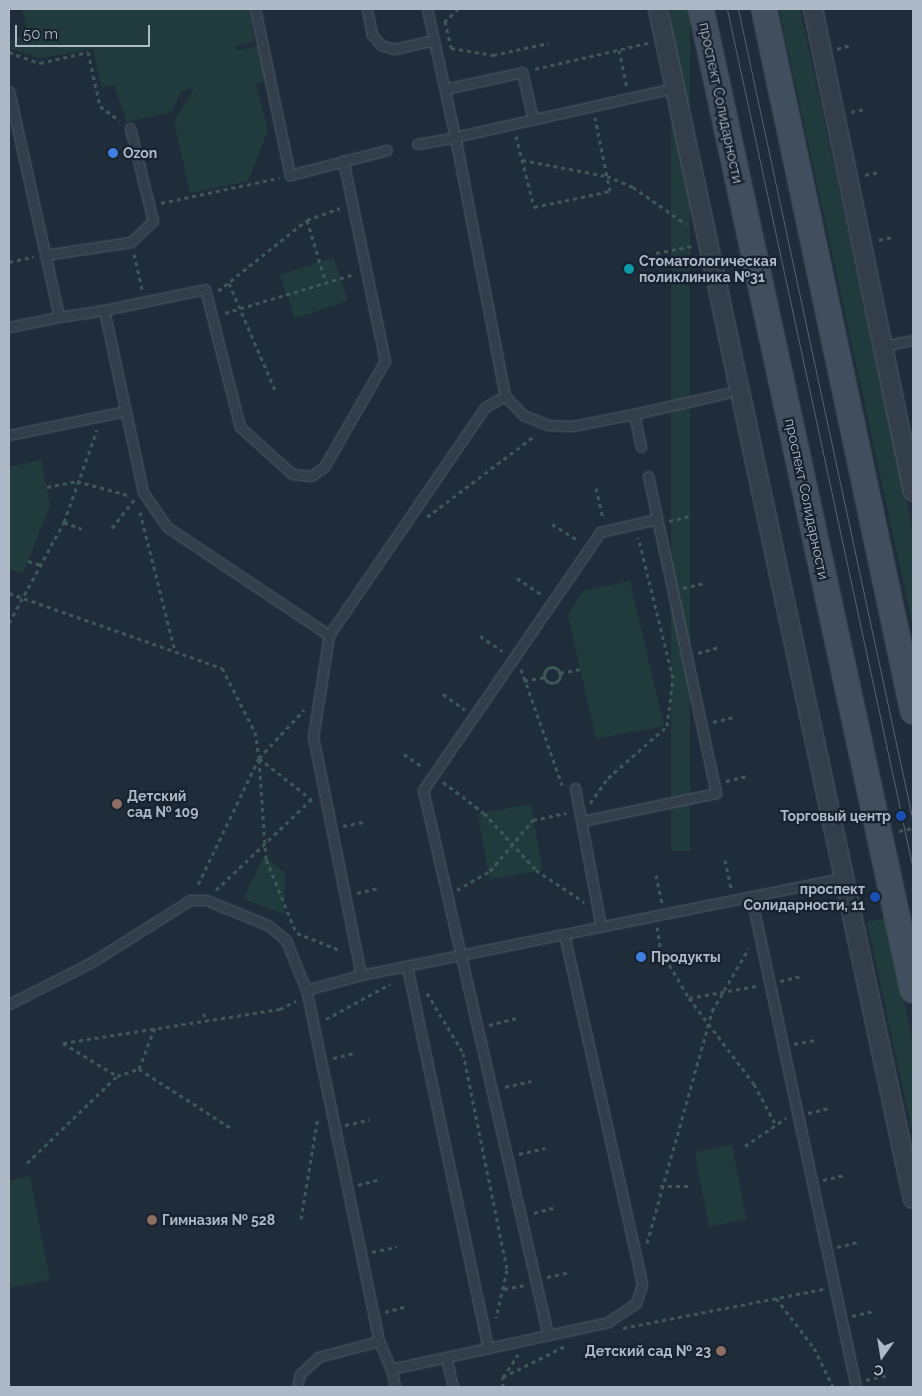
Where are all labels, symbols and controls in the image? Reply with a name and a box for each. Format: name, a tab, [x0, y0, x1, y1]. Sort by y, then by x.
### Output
scale bar	[18, 15, 152, 47]
street label: проспект Солидарности	[696, 21, 746, 185]
text: 50 m	[23, 25, 58, 43]
place label: Ozon	[123, 145, 157, 161]
marker: Ozon	[107, 147, 119, 159]
place label: Стоматологическая поликлиника №31	[639, 253, 777, 286]
marker: Стоматологическая поликлиника №31	[623, 263, 635, 275]
street label: проспект Солидарности	[782, 417, 832, 581]
place label: Детский сад № 109	[127, 788, 198, 820]
marker: Детский сад № 109	[111, 798, 123, 810]
place label: Торговый центр	[780, 808, 891, 824]
marker: Торговый центр	[895, 810, 907, 822]
place label: проспект Солидарности, 11	[743, 881, 865, 914]
marker: проспект Солидарности, 11	[869, 891, 881, 903]
place label: Продукты	[651, 949, 721, 965]
marker: Продукты	[635, 951, 647, 963]
place label: Гимназия № 528	[162, 1212, 275, 1228]
marker: Гимназия № 528	[146, 1214, 158, 1226]
north arrow	[857, 1331, 907, 1381]
place label: Детский сад № 23	[585, 1343, 711, 1359]
marker: Детский сад № 23	[715, 1345, 727, 1357]
text: С	[872, 1362, 885, 1379]

